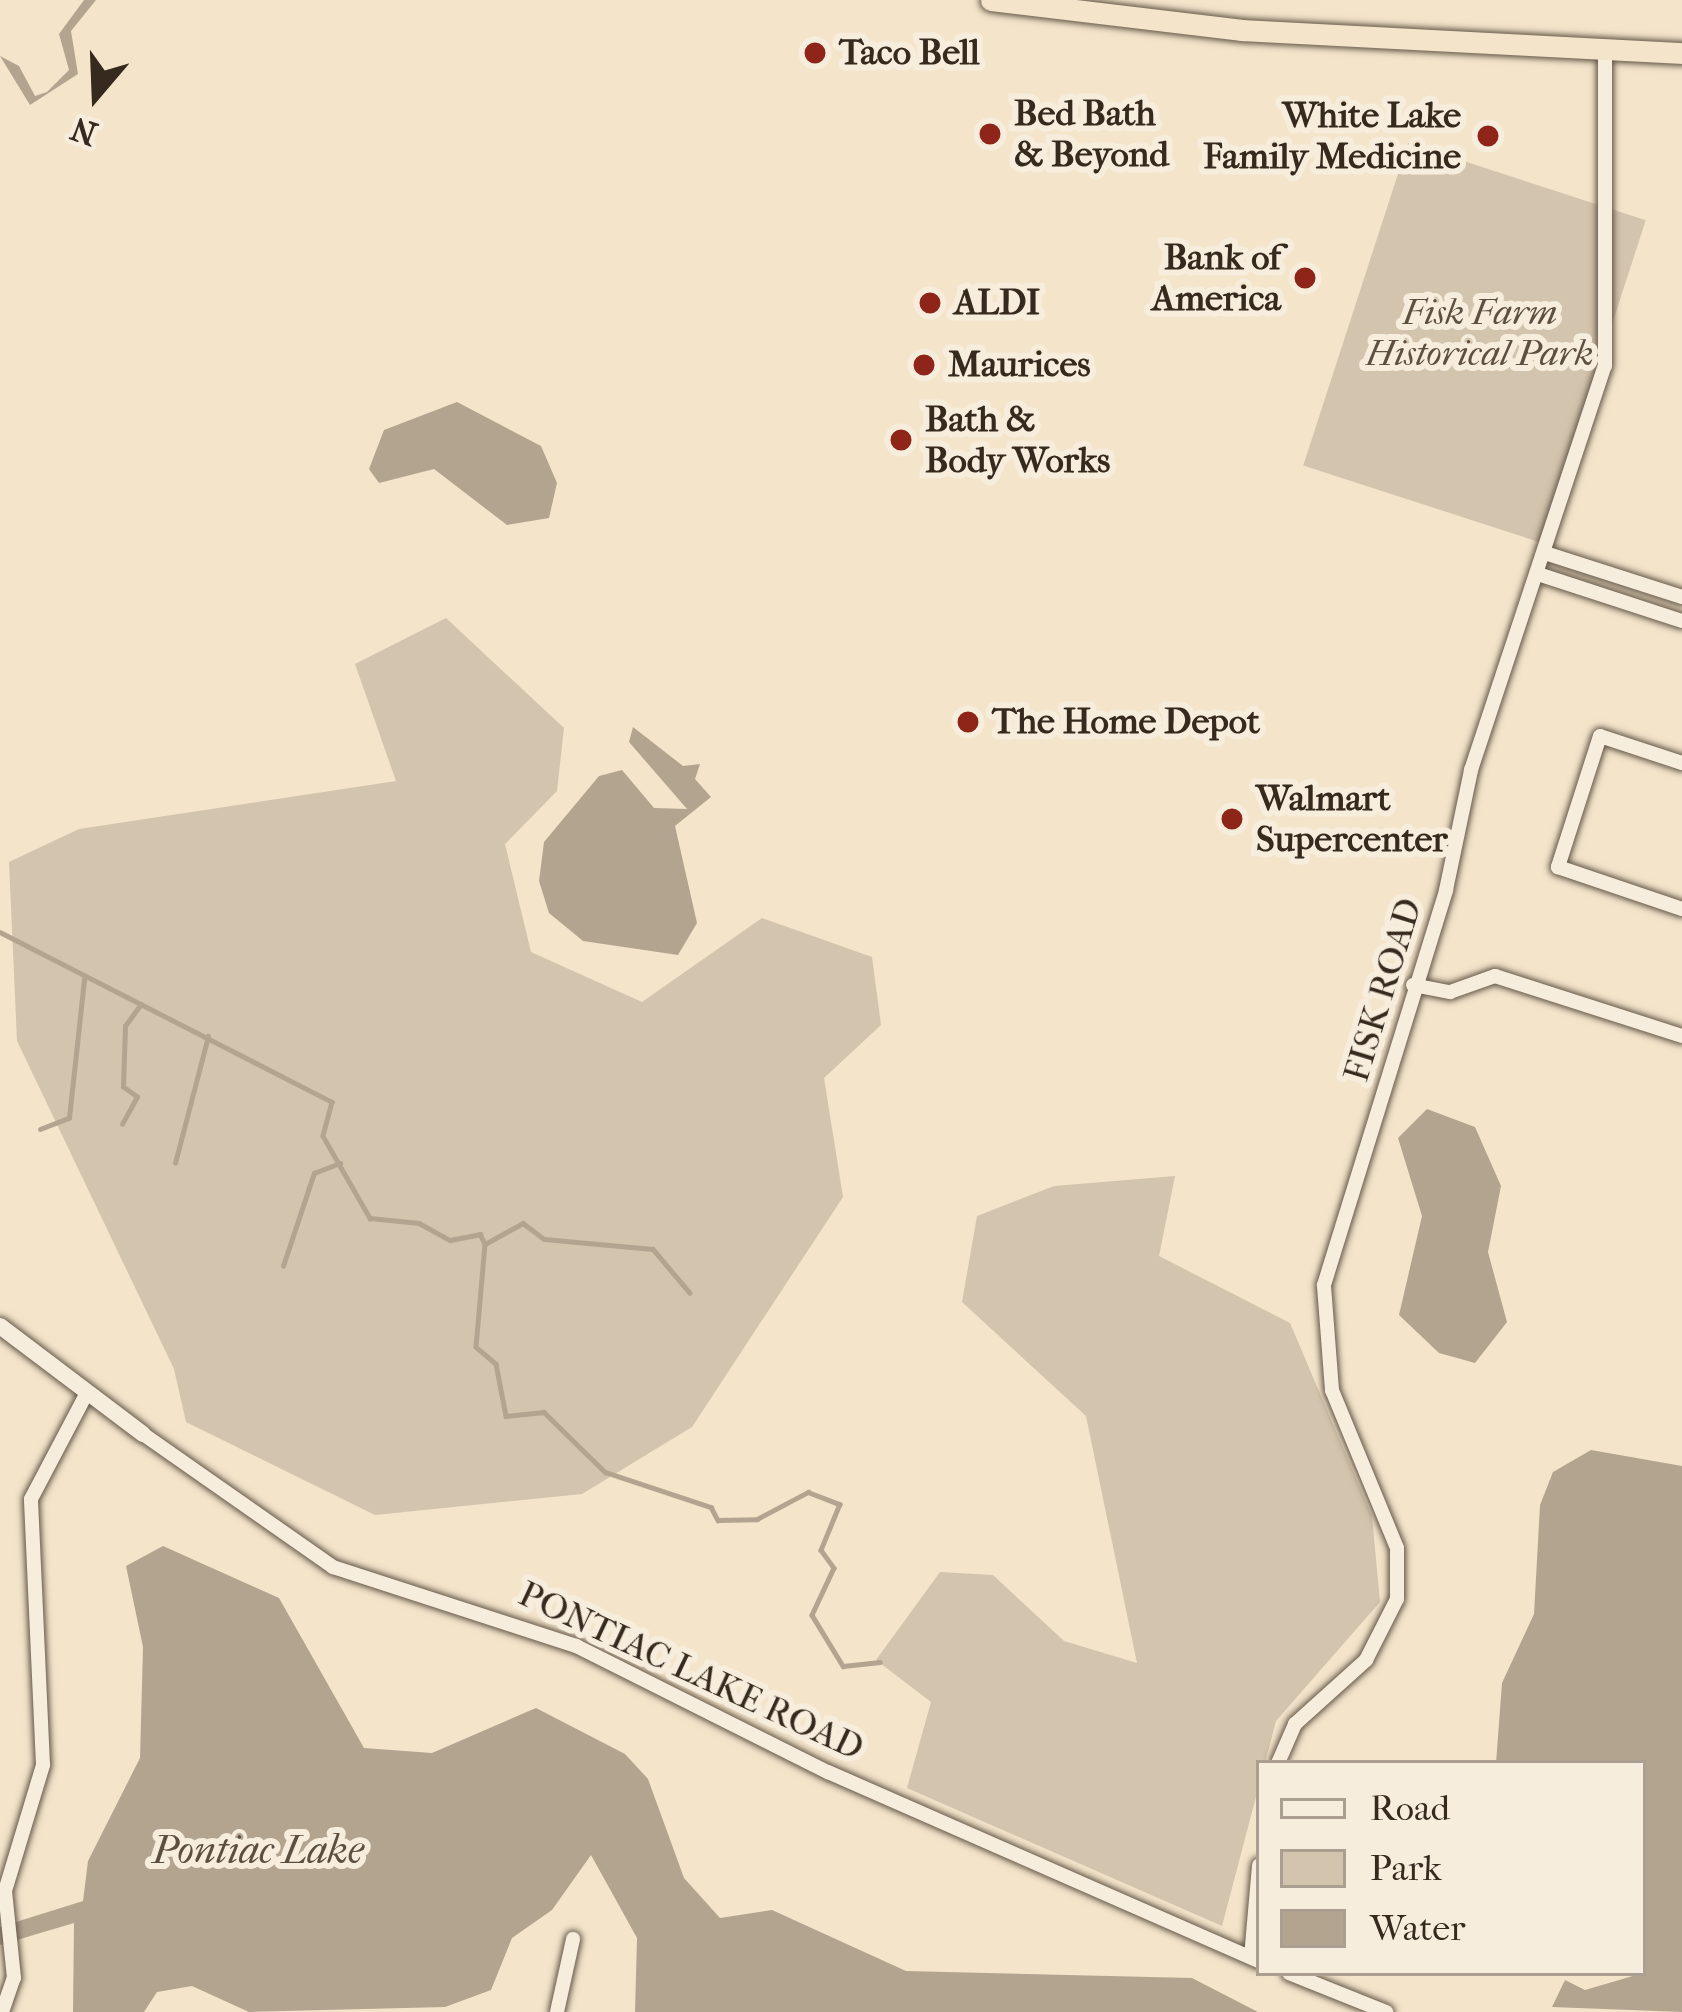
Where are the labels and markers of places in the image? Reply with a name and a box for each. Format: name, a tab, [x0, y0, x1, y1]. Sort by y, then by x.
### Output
place label: Taco Bell	[839, 31, 980, 75]
marker: Taco Bell	[802, 40, 828, 66]
place label: Bed Bath & Beyond	[1014, 91, 1169, 176]
place label: White Lake Family Medicine	[1203, 93, 1461, 178]
marker: White Lake Family Medicine	[1472, 120, 1504, 152]
marker: Bed Bath & Beyond	[977, 121, 1003, 147]
place label: Bank of America	[1152, 235, 1281, 320]
marker: Bank of America	[1292, 265, 1318, 291]
place label: ALDI	[954, 281, 1040, 325]
marker: ALDI	[917, 290, 943, 316]
place label: Maurices	[948, 343, 1091, 387]
marker: Maurices	[911, 352, 937, 378]
place label: Bath & Body Works	[925, 397, 1110, 482]
marker: Bath & Body Works	[888, 427, 914, 453]
place label: The Home Depot	[992, 700, 1260, 744]
marker: The Home Depot	[955, 709, 981, 735]
place label: Walmart Supercenter	[1256, 776, 1448, 861]
marker: Walmart Supercenter	[1219, 806, 1245, 832]

